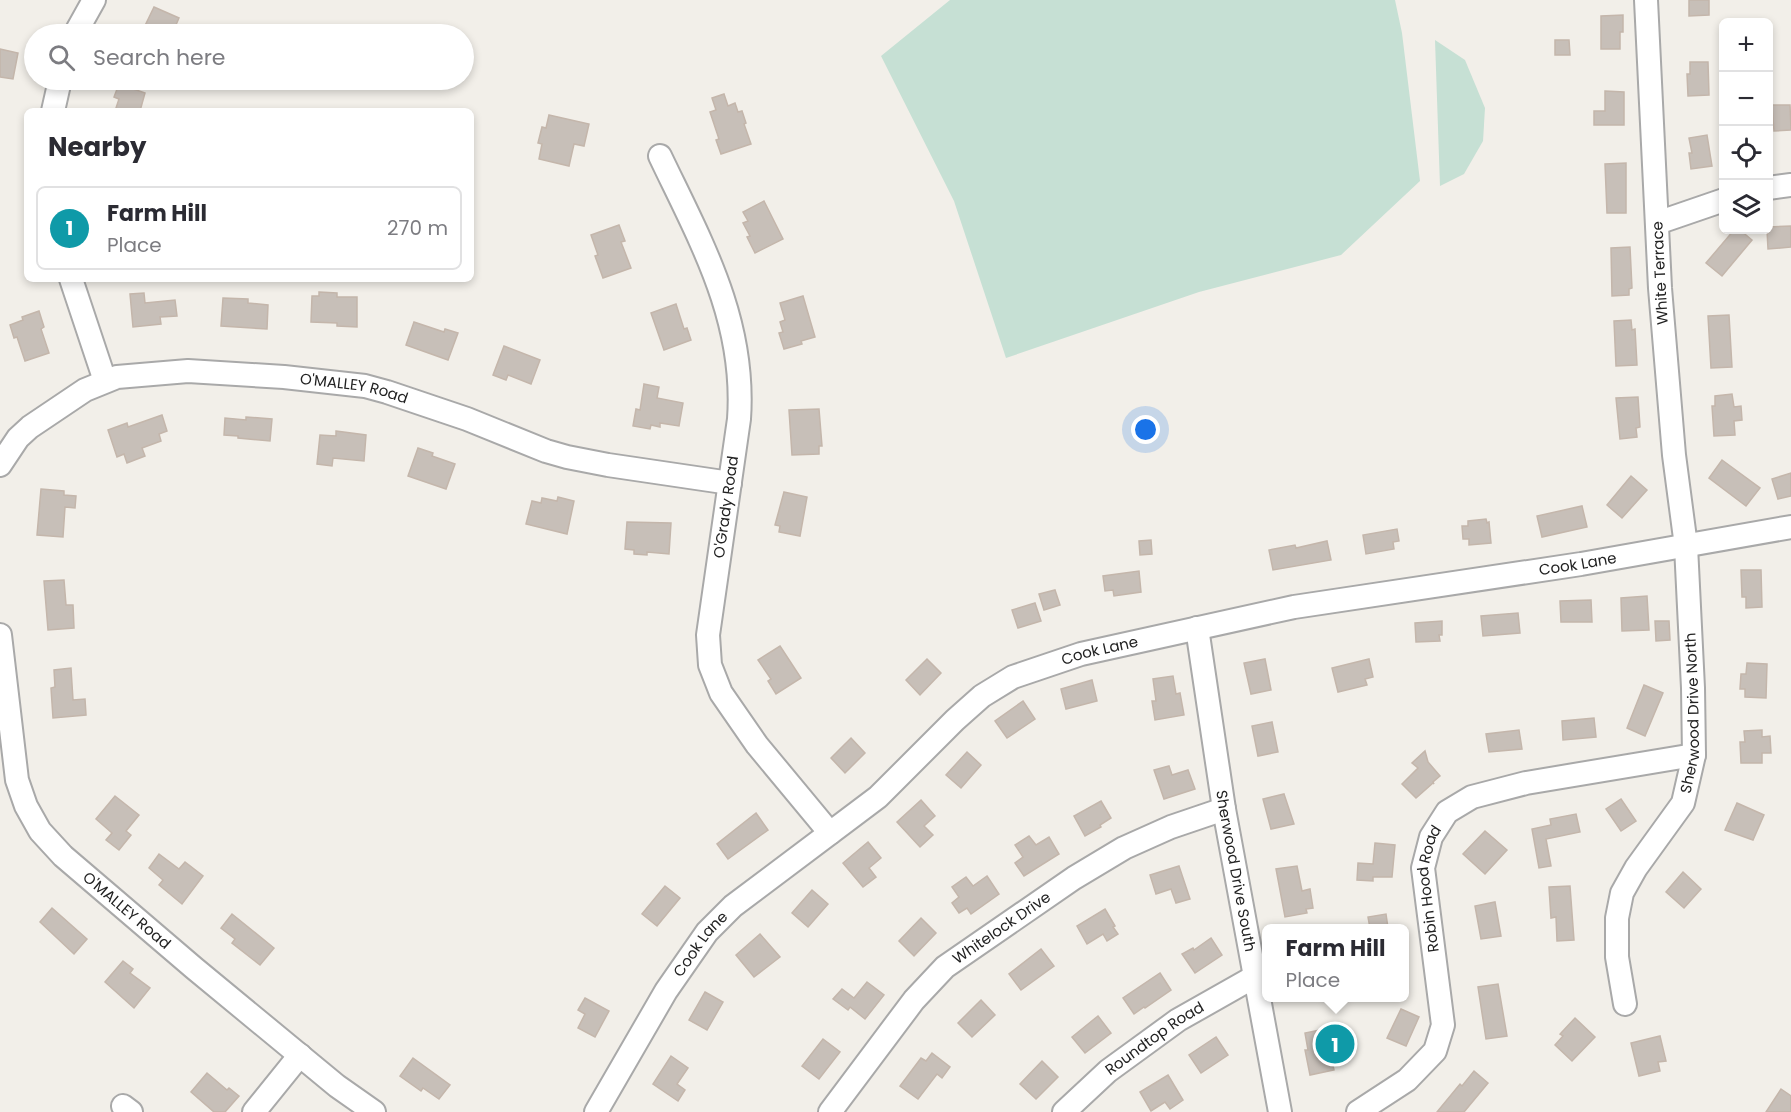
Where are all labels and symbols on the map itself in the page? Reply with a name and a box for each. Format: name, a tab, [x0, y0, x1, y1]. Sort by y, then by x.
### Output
street label: White Terrace	[1646, 221, 1673, 325]
street label: O'MALLEY Road	[299, 368, 411, 408]
your location	[1131, 415, 1160, 444]
street label: O'Grady Road	[708, 454, 743, 559]
street label: Cook Lane	[1537, 547, 1618, 580]
street label: Cook Lane	[1059, 631, 1140, 670]
street label: Sherwood Drive North	[1675, 632, 1704, 795]
street label: Sherwood Drive South	[1211, 789, 1261, 953]
street label: Robin Hood Road	[1412, 821, 1446, 954]
street label: O'MALLEY Road	[79, 866, 176, 954]
street label: Whitelock Drive	[948, 886, 1054, 969]
street label: Cook Lane	[668, 906, 732, 981]
street label: Roundtop Road	[1100, 996, 1208, 1080]
pin: 1	[1316, 1022, 1354, 1066]

